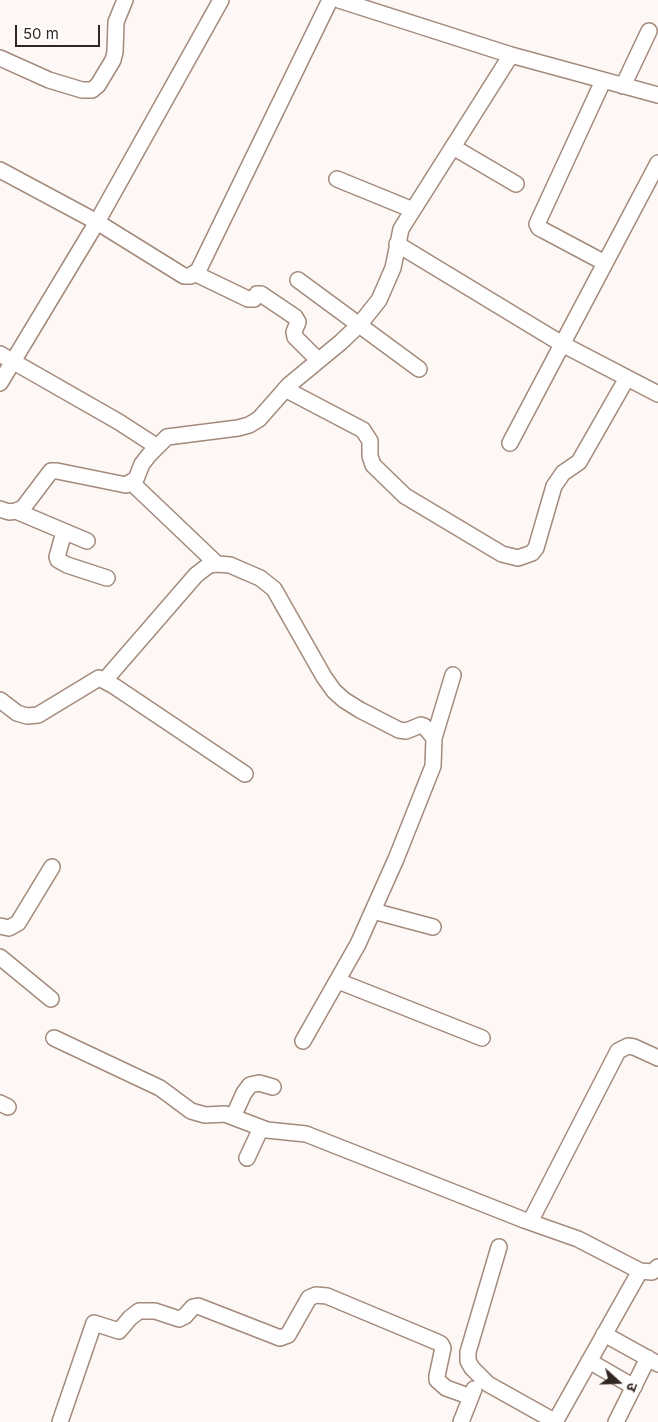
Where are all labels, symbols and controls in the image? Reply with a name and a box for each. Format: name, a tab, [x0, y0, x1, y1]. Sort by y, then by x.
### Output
scale bar	[18, 15, 102, 47]
text: 50 m	[23, 24, 59, 43]
north arrow	[593, 1357, 643, 1407]
text: उ	[623, 1381, 642, 1394]

